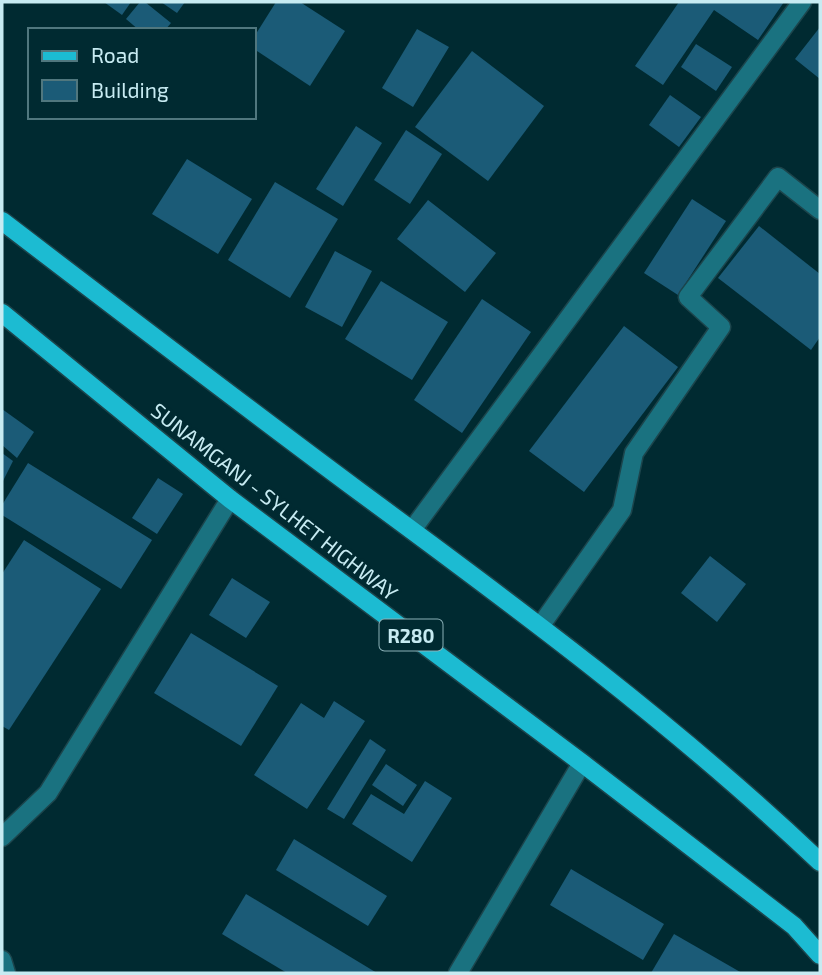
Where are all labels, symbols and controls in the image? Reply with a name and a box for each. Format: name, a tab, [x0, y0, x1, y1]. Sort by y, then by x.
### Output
legend	[28, 28, 256, 119]
text: Road	[91, 42, 139, 67]
text: Building	[91, 77, 169, 102]
street label: SUNAMGANJ - SYLHET HIGHWAY	[147, 397, 403, 605]
road number: R280	[380, 620, 442, 650]

